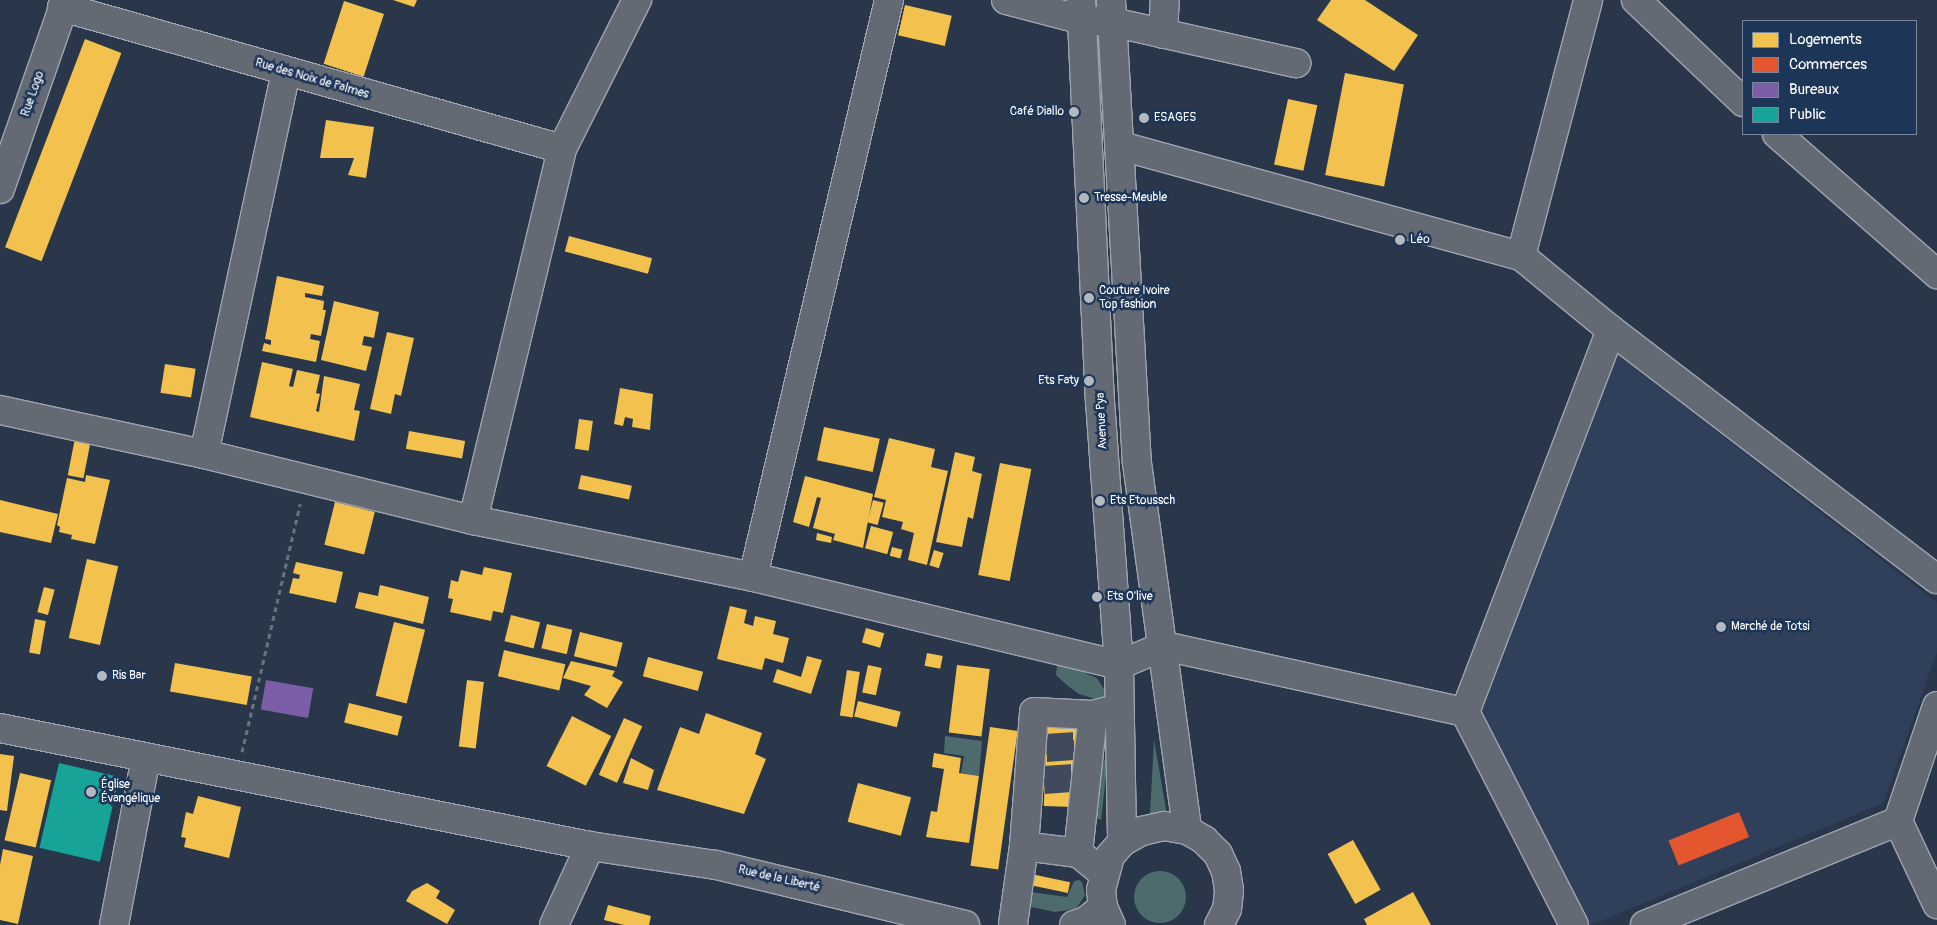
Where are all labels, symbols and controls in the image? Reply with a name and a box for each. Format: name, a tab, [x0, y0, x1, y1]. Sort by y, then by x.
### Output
legend	[1742, 20, 1917, 135]
text: Logements	[1789, 30, 1862, 49]
text: Commerces	[1789, 55, 1867, 74]
street label: Rue des Noix de Palmes	[253, 56, 371, 102]
street label: Rue Logo	[19, 69, 47, 119]
text: Bureaux	[1789, 80, 1839, 99]
place label: Café Diallo	[1010, 105, 1064, 119]
text: Public	[1789, 105, 1826, 124]
marker: Café Diallo	[1068, 106, 1080, 118]
place label: ESAGES	[1154, 111, 1196, 125]
marker: ESAGES	[1138, 112, 1150, 124]
place label: Tresse-Meuble	[1094, 191, 1167, 205]
marker: Tresse-Meuble	[1078, 192, 1090, 204]
place label: Léo	[1410, 233, 1430, 247]
marker: Léo	[1394, 234, 1406, 246]
place label: Couture Ivoire Top fashion	[1099, 284, 1170, 312]
marker: Couture Ivoire Top fashion	[1083, 292, 1095, 304]
place label: Ets Faty	[1038, 374, 1079, 388]
marker: Ets Faty	[1083, 375, 1095, 387]
street label: Avenue Pya	[1093, 392, 1111, 450]
place label: Ets Etoussch	[1110, 494, 1175, 508]
marker: Ets Etoussch	[1094, 495, 1106, 507]
place label: Ets O'live	[1107, 590, 1153, 604]
marker: Ets O'live	[1091, 591, 1103, 603]
place label: Marché de Totsi	[1731, 620, 1810, 634]
marker: Marché de Totsi	[1715, 621, 1727, 633]
place label: Ris Bar	[112, 669, 146, 683]
marker: Ris Bar	[96, 670, 108, 682]
place label: Église Évangélique	[101, 778, 160, 806]
marker: Église Évangélique	[85, 786, 97, 798]
street label: Rue de la Liberté	[737, 863, 821, 895]

